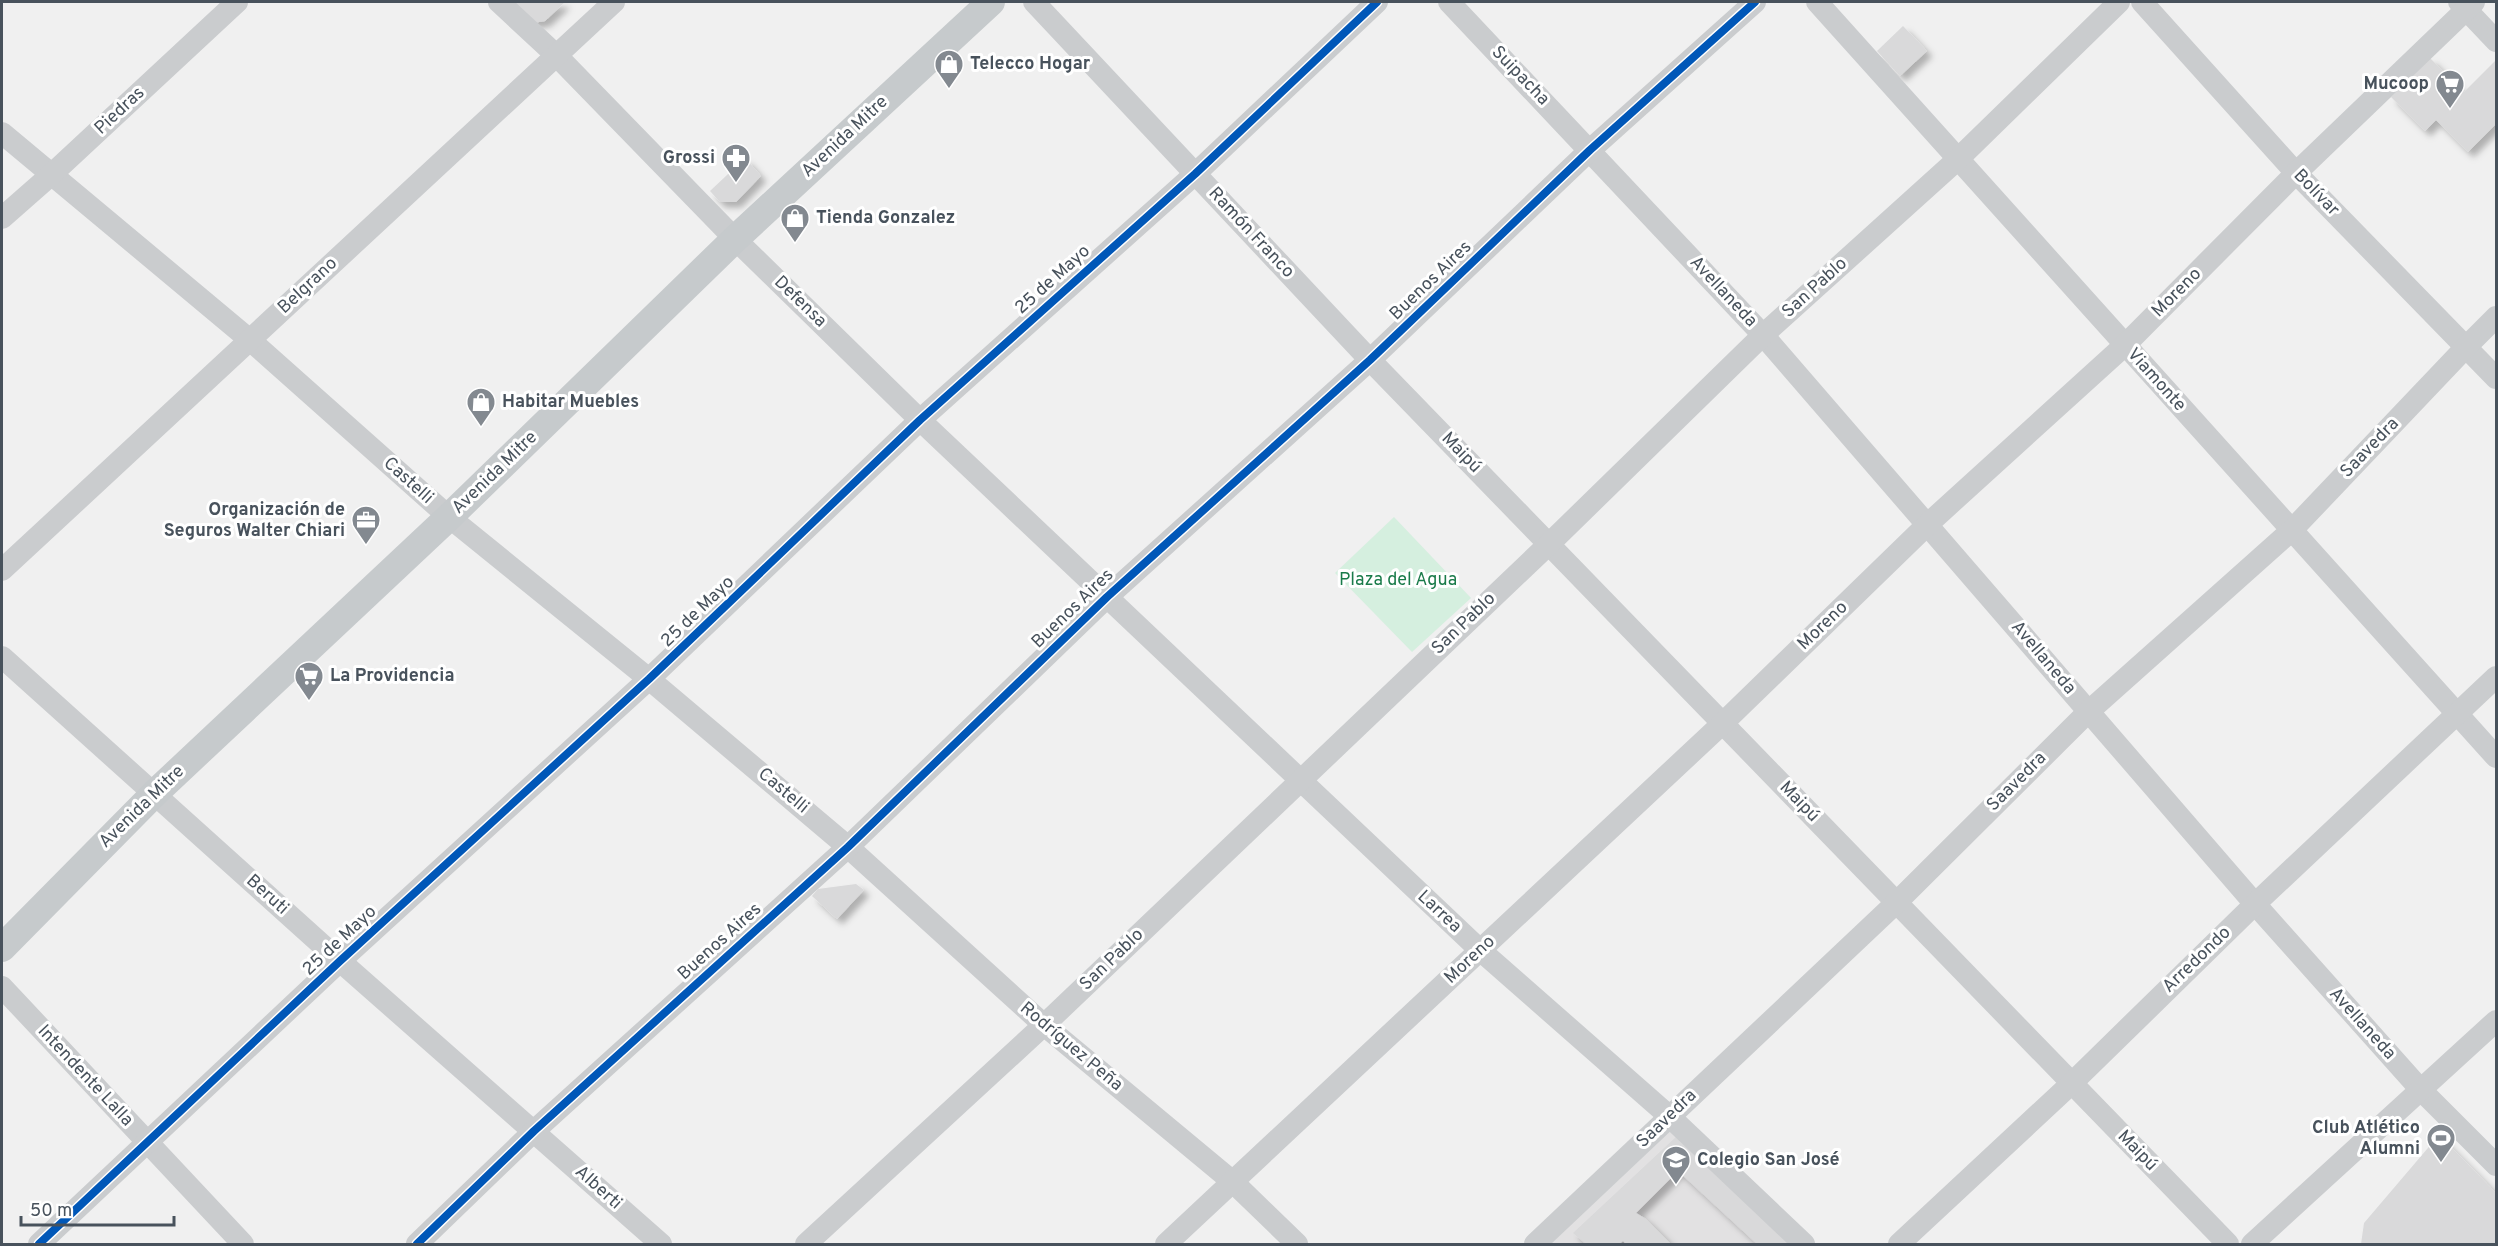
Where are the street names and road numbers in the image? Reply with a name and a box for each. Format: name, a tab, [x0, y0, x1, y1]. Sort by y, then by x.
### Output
street label: Suipacha	[1486, 41, 1554, 111]
street label: Piedras	[90, 82, 150, 140]
street label: Avenida Mitre	[797, 91, 893, 183]
street label: Bolívar	[2288, 165, 2344, 221]
street label: Ramón Franco	[1203, 183, 1299, 283]
street label: Buenos Aires	[1385, 236, 1477, 326]
street label: 25 de Mayo	[1011, 240, 1095, 320]
street label: Avellaneda	[1684, 252, 1762, 332]
street label: Belgrano	[273, 253, 343, 319]
street label: San Pablo	[1778, 253, 1852, 323]
street label: Moreno	[2147, 263, 2207, 323]
street label: Defensa	[769, 271, 831, 333]
street label: Viamonte	[2121, 343, 2191, 417]
street label: Saavedra	[2336, 413, 2404, 483]
street label: Avenida Mitre	[447, 426, 543, 520]
street label: Maipú	[1436, 428, 1486, 478]
street label: Castelli	[378, 452, 438, 510]
street label: Buenos Aires	[1027, 564, 1119, 654]
street label: 25 de Mayo	[656, 571, 740, 653]
street label: San Pablo	[1427, 588, 1501, 660]
street label: Moreno	[1793, 596, 1853, 656]
street label: Avellaneda	[2006, 616, 2080, 700]
street label: Saavedra	[1982, 747, 2052, 817]
street label: Avenida Mitre	[94, 760, 190, 854]
street label: Castelli	[753, 763, 813, 819]
street label: Maipú	[1774, 777, 1824, 827]
street label: Beruti	[241, 870, 293, 920]
street label: Larrea	[1412, 886, 1466, 938]
street label: Buenos Aires	[673, 898, 767, 986]
street label: 25 de Mayo	[298, 901, 382, 981]
street label: Arredondo	[2158, 922, 2236, 998]
street label: San Pablo	[1075, 924, 1149, 996]
street label: Moreno	[1440, 931, 1500, 989]
street label: Avellaneda	[2324, 983, 2400, 1065]
street label: Rodríguez Peña	[1015, 997, 1127, 1097]
street label: Intendente Lalla	[32, 1020, 138, 1132]
street label: Saavedra	[1632, 1085, 1702, 1153]
street label: Maipú	[2112, 1126, 2162, 1176]
street label: Alberti	[570, 1161, 626, 1215]

